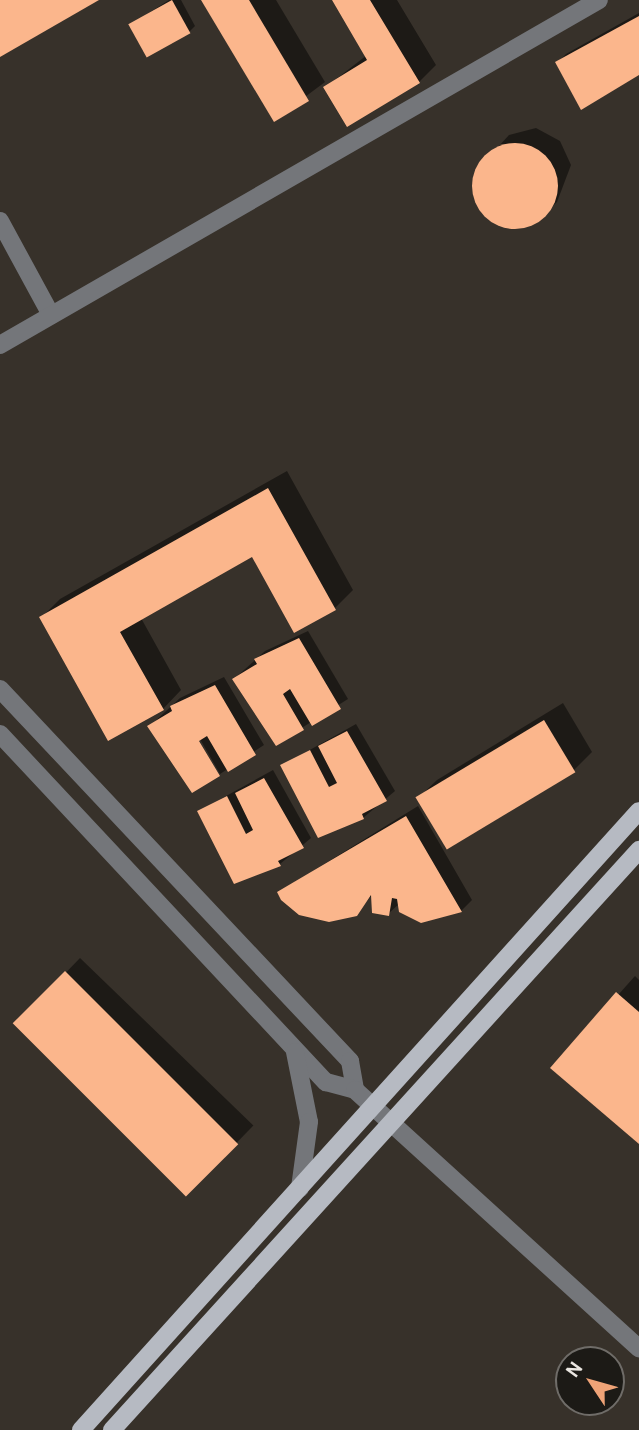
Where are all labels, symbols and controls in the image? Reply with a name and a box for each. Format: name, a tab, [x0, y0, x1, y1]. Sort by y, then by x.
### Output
north arrow	[555, 1346, 625, 1416]
text: N	[561, 1357, 587, 1382]

